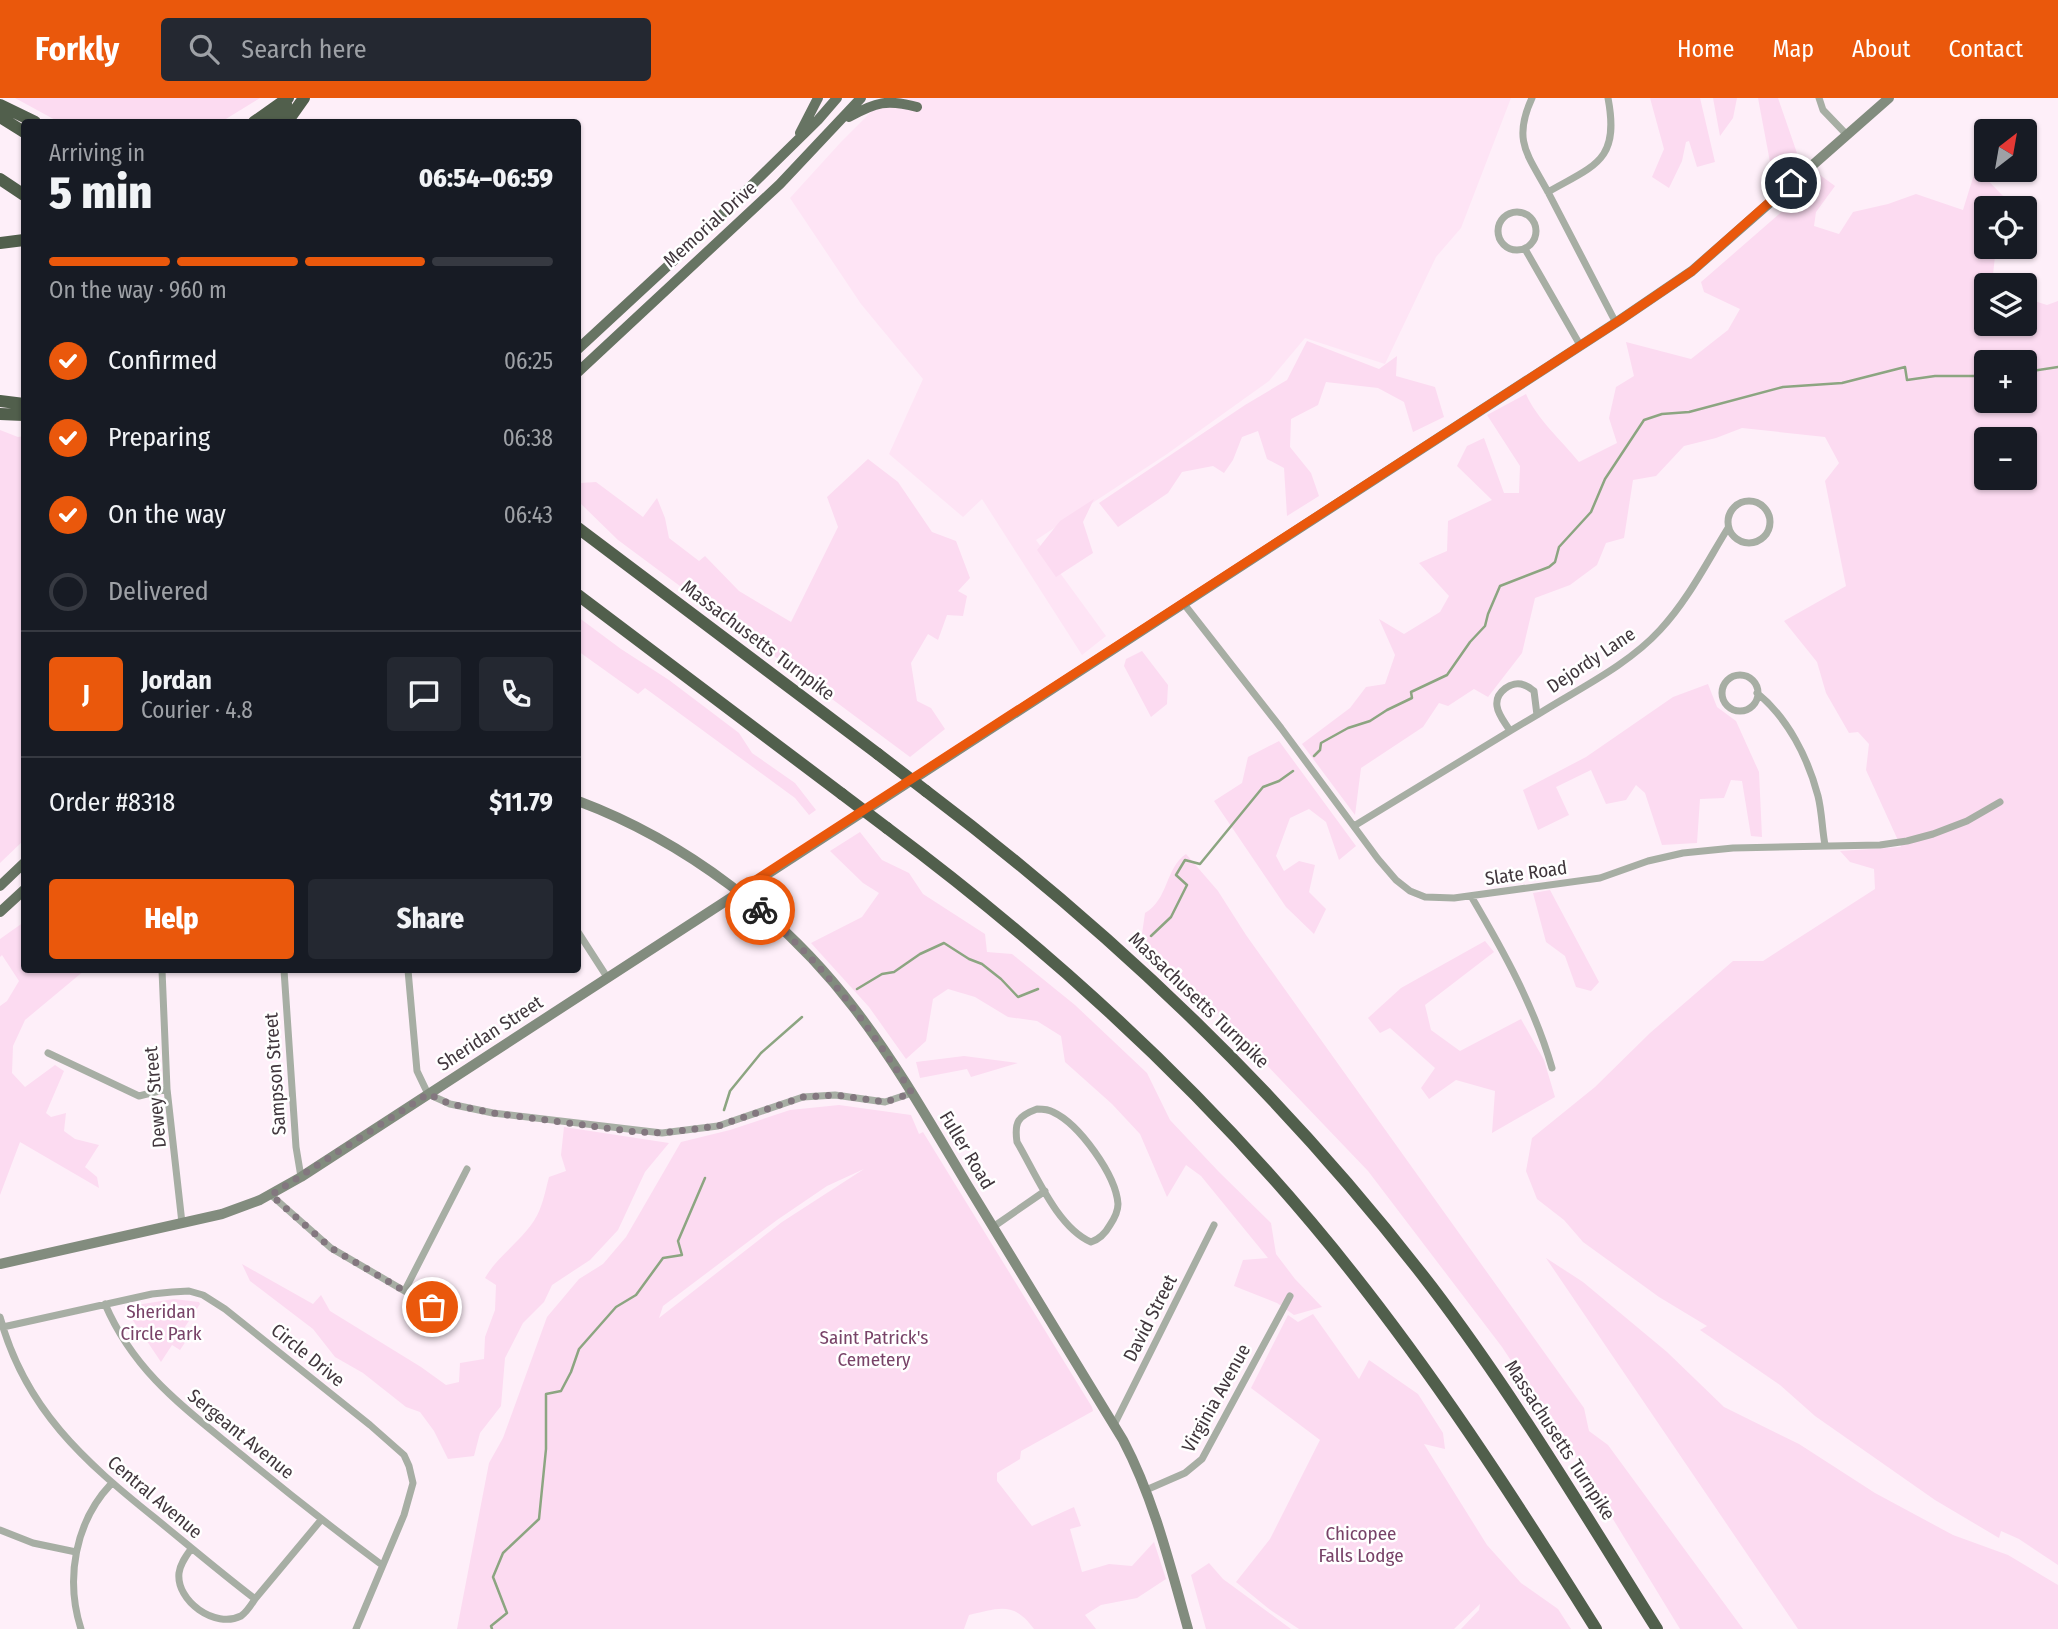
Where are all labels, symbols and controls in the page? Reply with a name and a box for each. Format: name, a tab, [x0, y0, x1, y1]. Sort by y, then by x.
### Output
search box	[161, 18, 651, 81]
text: Forkly	[35, 29, 119, 69]
icon: search	[185, 30, 223, 68]
text: Search here	[241, 34, 367, 65]
text: Home	[1677, 35, 1734, 63]
text: Map	[1772, 35, 1814, 63]
text: About	[1852, 35, 1910, 63]
text: Contact	[1948, 35, 2023, 63]
north arrow	[1974, 119, 2037, 182]
map controls	[1974, 119, 2037, 490]
text: Arriving in	[49, 139, 145, 167]
pin	[1761, 153, 1821, 213]
text: 06:54–06:59	[419, 163, 553, 194]
icon: home	[1772, 164, 1810, 202]
text: 5 min	[49, 165, 152, 220]
street label: Memorial Drive	[659, 176, 761, 272]
button: locate	[1974, 196, 2037, 259]
button: layers	[1974, 273, 2037, 336]
text: On the way · 960 m	[49, 276, 227, 304]
icon: check	[49, 342, 87, 380]
text: Confirmed	[108, 345, 218, 376]
text: 06:25	[504, 347, 553, 375]
button: +	[1974, 350, 2037, 413]
icon: check	[49, 419, 87, 457]
text: Preparing	[108, 422, 210, 453]
text: 06:38	[503, 424, 553, 452]
button: −	[1974, 427, 2037, 490]
icon: check	[49, 496, 87, 534]
text: On the way	[108, 499, 226, 530]
text: 06:43	[504, 501, 553, 529]
street label: Massachusetts Turnpike	[677, 575, 839, 705]
text: Delivered	[108, 576, 209, 607]
street label: Dejordy Lane	[1543, 622, 1639, 698]
button: chat	[387, 657, 461, 731]
button: phone	[479, 657, 553, 731]
text: Jordan	[141, 665, 212, 696]
text: J	[82, 679, 90, 710]
text: Courier · 4.8	[141, 696, 253, 724]
text: Order #8318	[49, 787, 175, 818]
text: $11.79	[489, 787, 553, 818]
street label: Slate Road	[1483, 856, 1569, 890]
courier	[725, 875, 795, 945]
button: Help	[49, 879, 294, 959]
button: Share	[308, 879, 553, 959]
icon: bike	[741, 891, 779, 929]
street label: Massachusetts Turnpike	[1124, 927, 1274, 1073]
street label: Sheridan Street	[433, 990, 548, 1076]
street label: Sampson Street	[259, 1011, 291, 1136]
street label: Dewey Street	[139, 1044, 171, 1149]
street label: Fuller Road	[935, 1107, 999, 1193]
street label: David Street	[1118, 1270, 1182, 1365]
pin	[402, 1277, 462, 1337]
icon: bag	[413, 1288, 451, 1326]
park label: Sheridan Circle Park	[120, 1300, 202, 1345]
street label: Circle Drive	[267, 1318, 349, 1392]
park label: Saint Patrick's Cemetery	[820, 1326, 928, 1371]
street label: Virginia Avenue	[1177, 1340, 1255, 1456]
street label: Massachusetts Turnpike	[1500, 1356, 1620, 1524]
street label: Sergeant Avenue	[183, 1384, 299, 1484]
street label: Central Avenue	[103, 1451, 207, 1543]
park label: Chicopee Falls Lodge	[1318, 1522, 1404, 1567]

